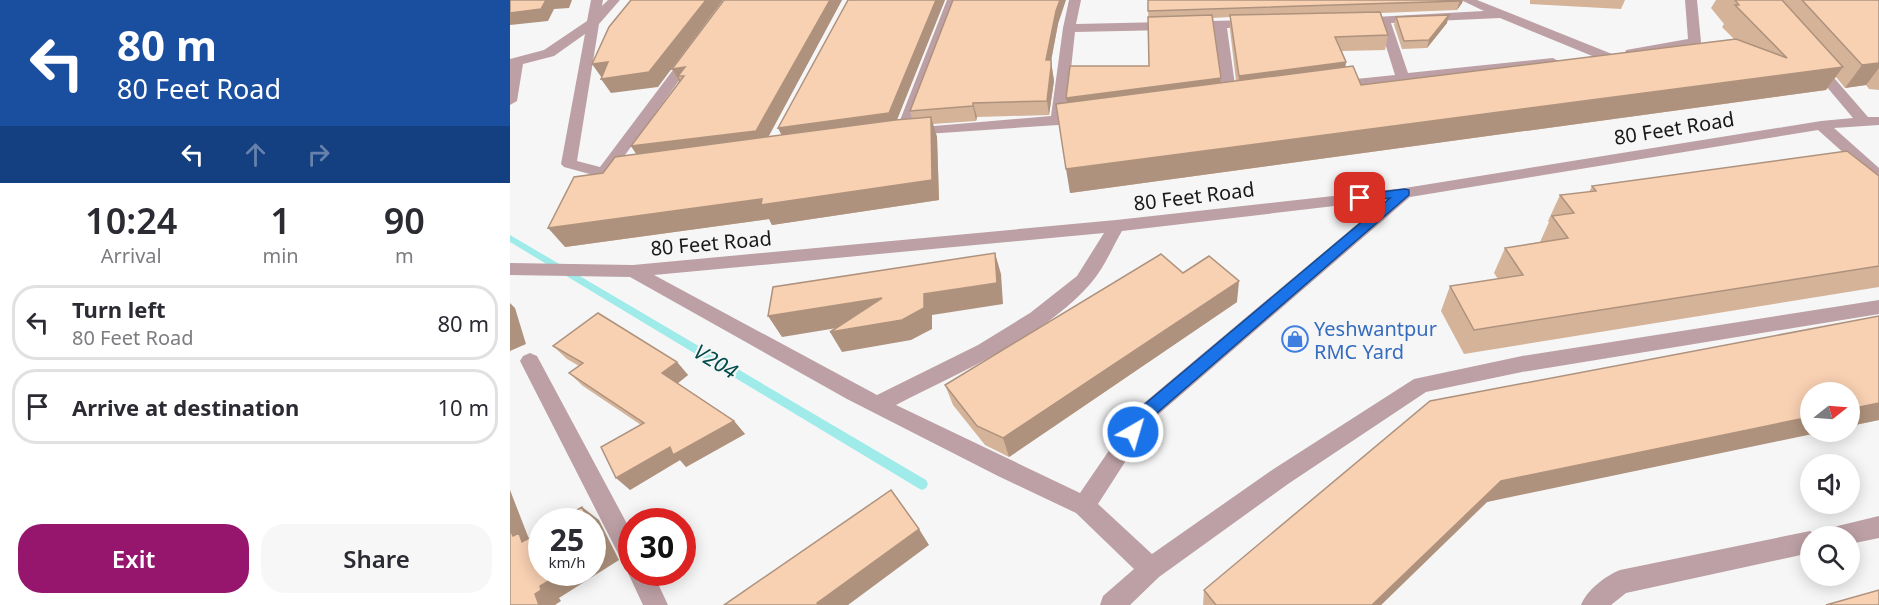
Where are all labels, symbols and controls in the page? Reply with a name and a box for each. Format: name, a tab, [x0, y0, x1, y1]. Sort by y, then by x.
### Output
text: 80 m	[117, 16, 217, 73]
icon: left	[18, 24, 96, 102]
text: 80 Feet Road	[117, 70, 281, 107]
street label: 80 Feet Road	[1612, 105, 1736, 151]
icon: left	[176, 138, 209, 171]
icon: ahead	[239, 138, 272, 171]
icon: right	[302, 138, 335, 171]
pin	[1334, 172, 1385, 223]
street label: 80 Feet Road	[1132, 175, 1256, 217]
icon: arrive	[1343, 181, 1376, 214]
text: 10:24	[85, 196, 177, 245]
text: 1	[270, 196, 291, 245]
text: 90	[384, 196, 425, 245]
street label: 80 Feet Road	[649, 224, 773, 262]
text: Arrival	[101, 242, 162, 269]
text: min	[262, 242, 299, 269]
text: m	[395, 242, 414, 269]
text: Turn left	[72, 294, 166, 324]
icon: left	[21, 306, 54, 339]
text: 80 m	[438, 308, 489, 338]
place label: Yeshwantpur RMC Yard	[1314, 315, 1437, 365]
text: 80 Feet Road	[72, 324, 194, 351]
shop icon: Yeshwantpur RMC Yard	[1280, 324, 1310, 354]
water label: V204	[689, 337, 743, 385]
north arrow	[1800, 382, 1860, 442]
map controls	[1800, 382, 1860, 586]
icon: arrive	[21, 390, 54, 423]
text: Arrive at destination	[72, 392, 299, 422]
text: 10 m	[438, 392, 489, 422]
position arrow	[1101, 400, 1165, 464]
button: sound	[1800, 454, 1860, 514]
speed limit sign: 30	[618, 508, 696, 586]
text: 25	[550, 519, 584, 560]
button: Exit	[18, 524, 249, 593]
button: Share	[261, 524, 492, 593]
button: search	[1800, 526, 1860, 586]
text: km/h	[549, 552, 585, 572]

